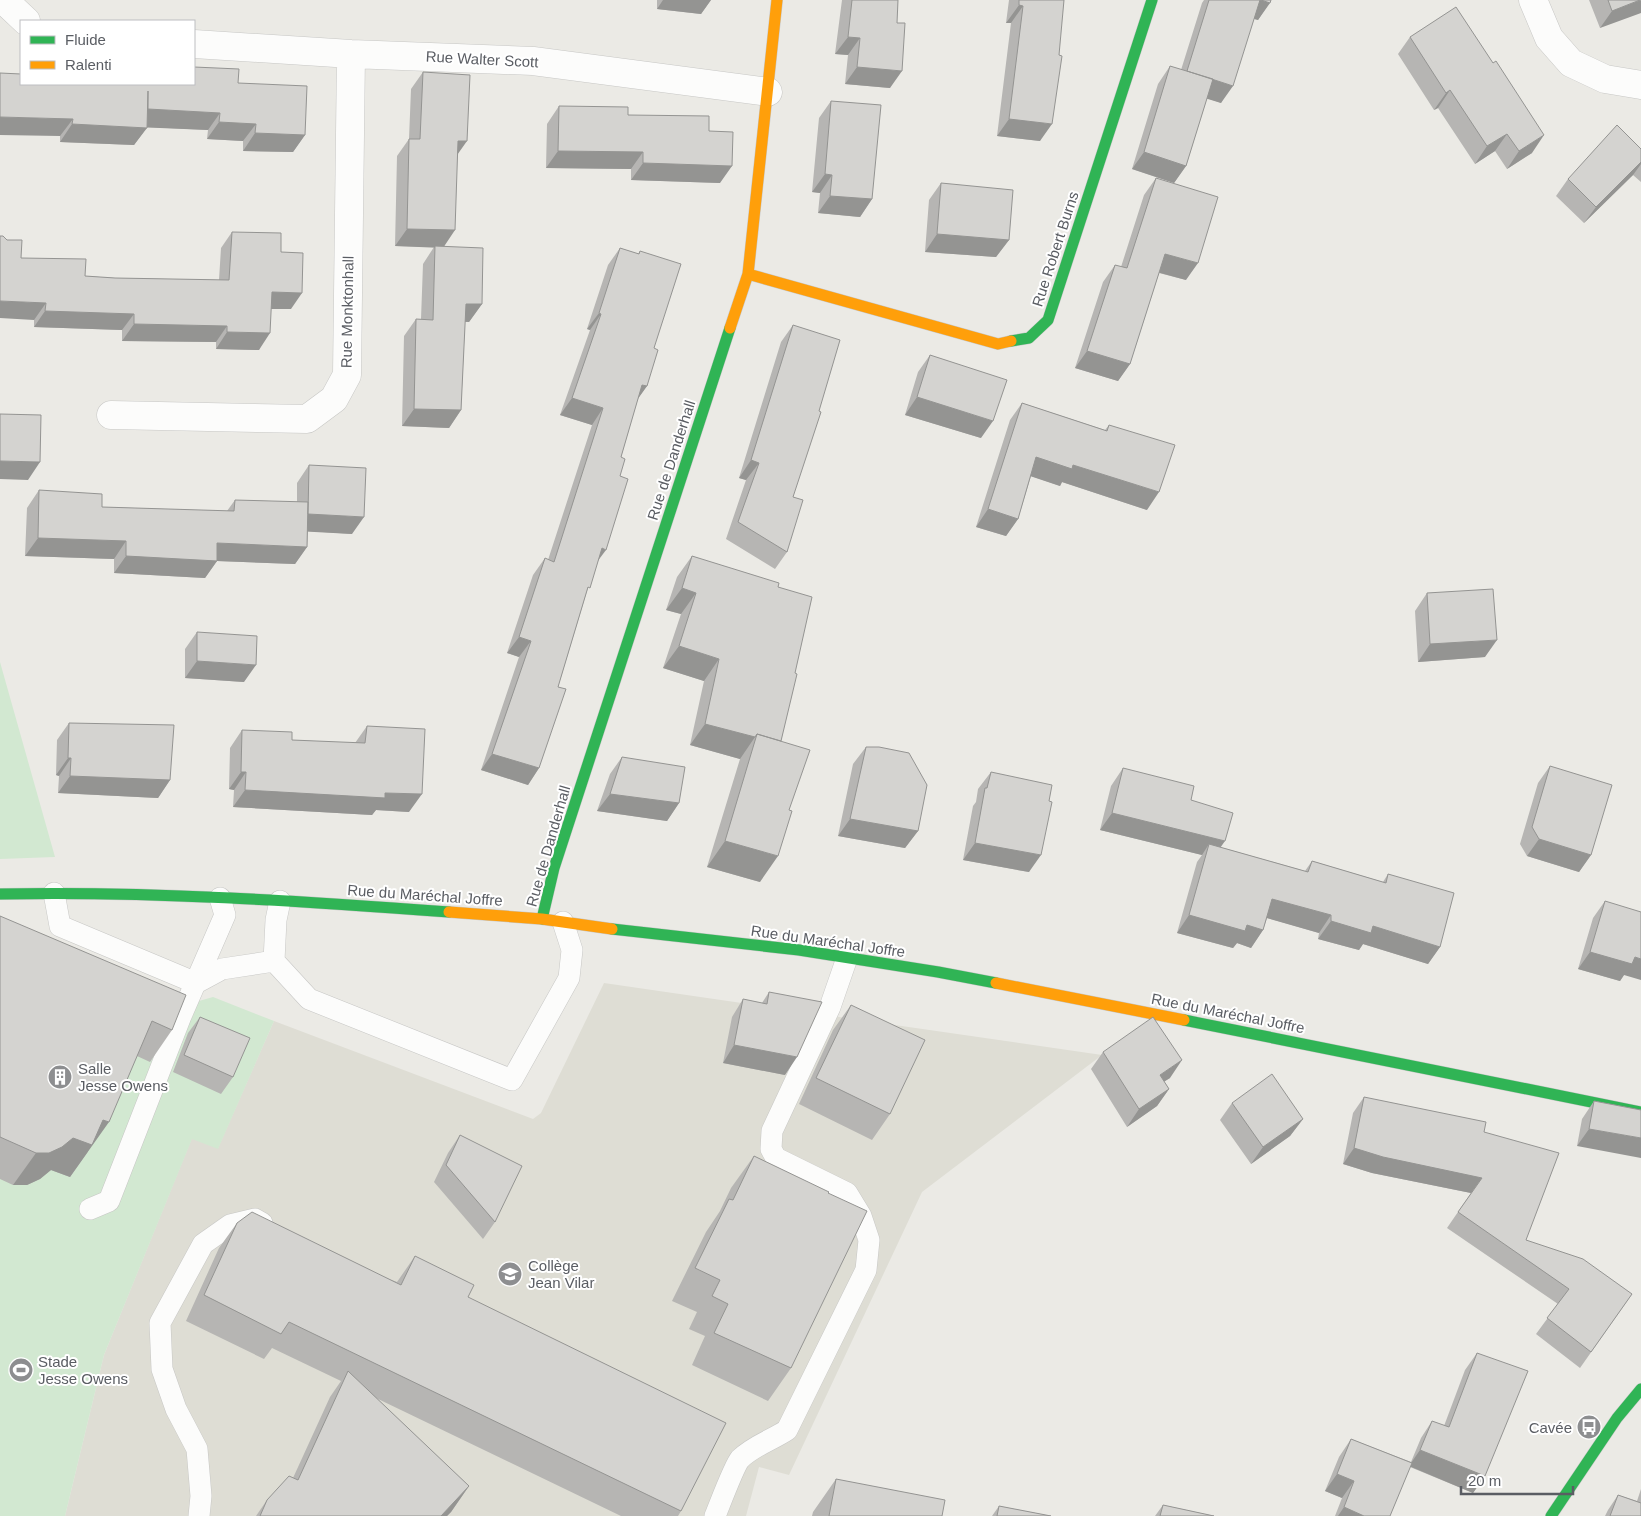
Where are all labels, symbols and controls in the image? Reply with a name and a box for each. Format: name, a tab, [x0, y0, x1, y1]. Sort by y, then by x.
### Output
legend	[20, 20, 195, 85]
text: Fluide	[65, 31, 106, 48]
street label: Rue Walter Scott	[425, 48, 540, 70]
text: Ralenti	[65, 56, 112, 73]
street label: Rue Robert Burns	[1028, 189, 1082, 309]
street label: Rue Monktonhall	[338, 256, 356, 368]
street label: Rue de Danderhall	[644, 398, 698, 522]
street label: Rue de Danderhall	[523, 784, 573, 908]
street label: Rue du Maréchal Joffre	[347, 881, 503, 909]
street label: Rue du Maréchal Joffre	[750, 922, 906, 960]
street label: Rue du Maréchal Joffre	[1150, 990, 1306, 1036]
place label: Salle Jesse Owens	[78, 1060, 168, 1094]
building icon: Salle Jesse Owens	[47, 1064, 73, 1090]
place label: Collège Jean Vilar	[528, 1257, 594, 1291]
school or university icon: Collège Jean Vilar	[497, 1261, 523, 1287]
place label: Stade Jesse Owens	[38, 1353, 128, 1387]
sports icon: Stade Jesse Owens	[8, 1357, 34, 1383]
bus stop icon: Cavée	[1576, 1414, 1602, 1440]
place label: Cavée	[1529, 1419, 1572, 1436]
scale bar	[1461, 1464, 1574, 1496]
text: 20 m	[1468, 1472, 1501, 1489]

